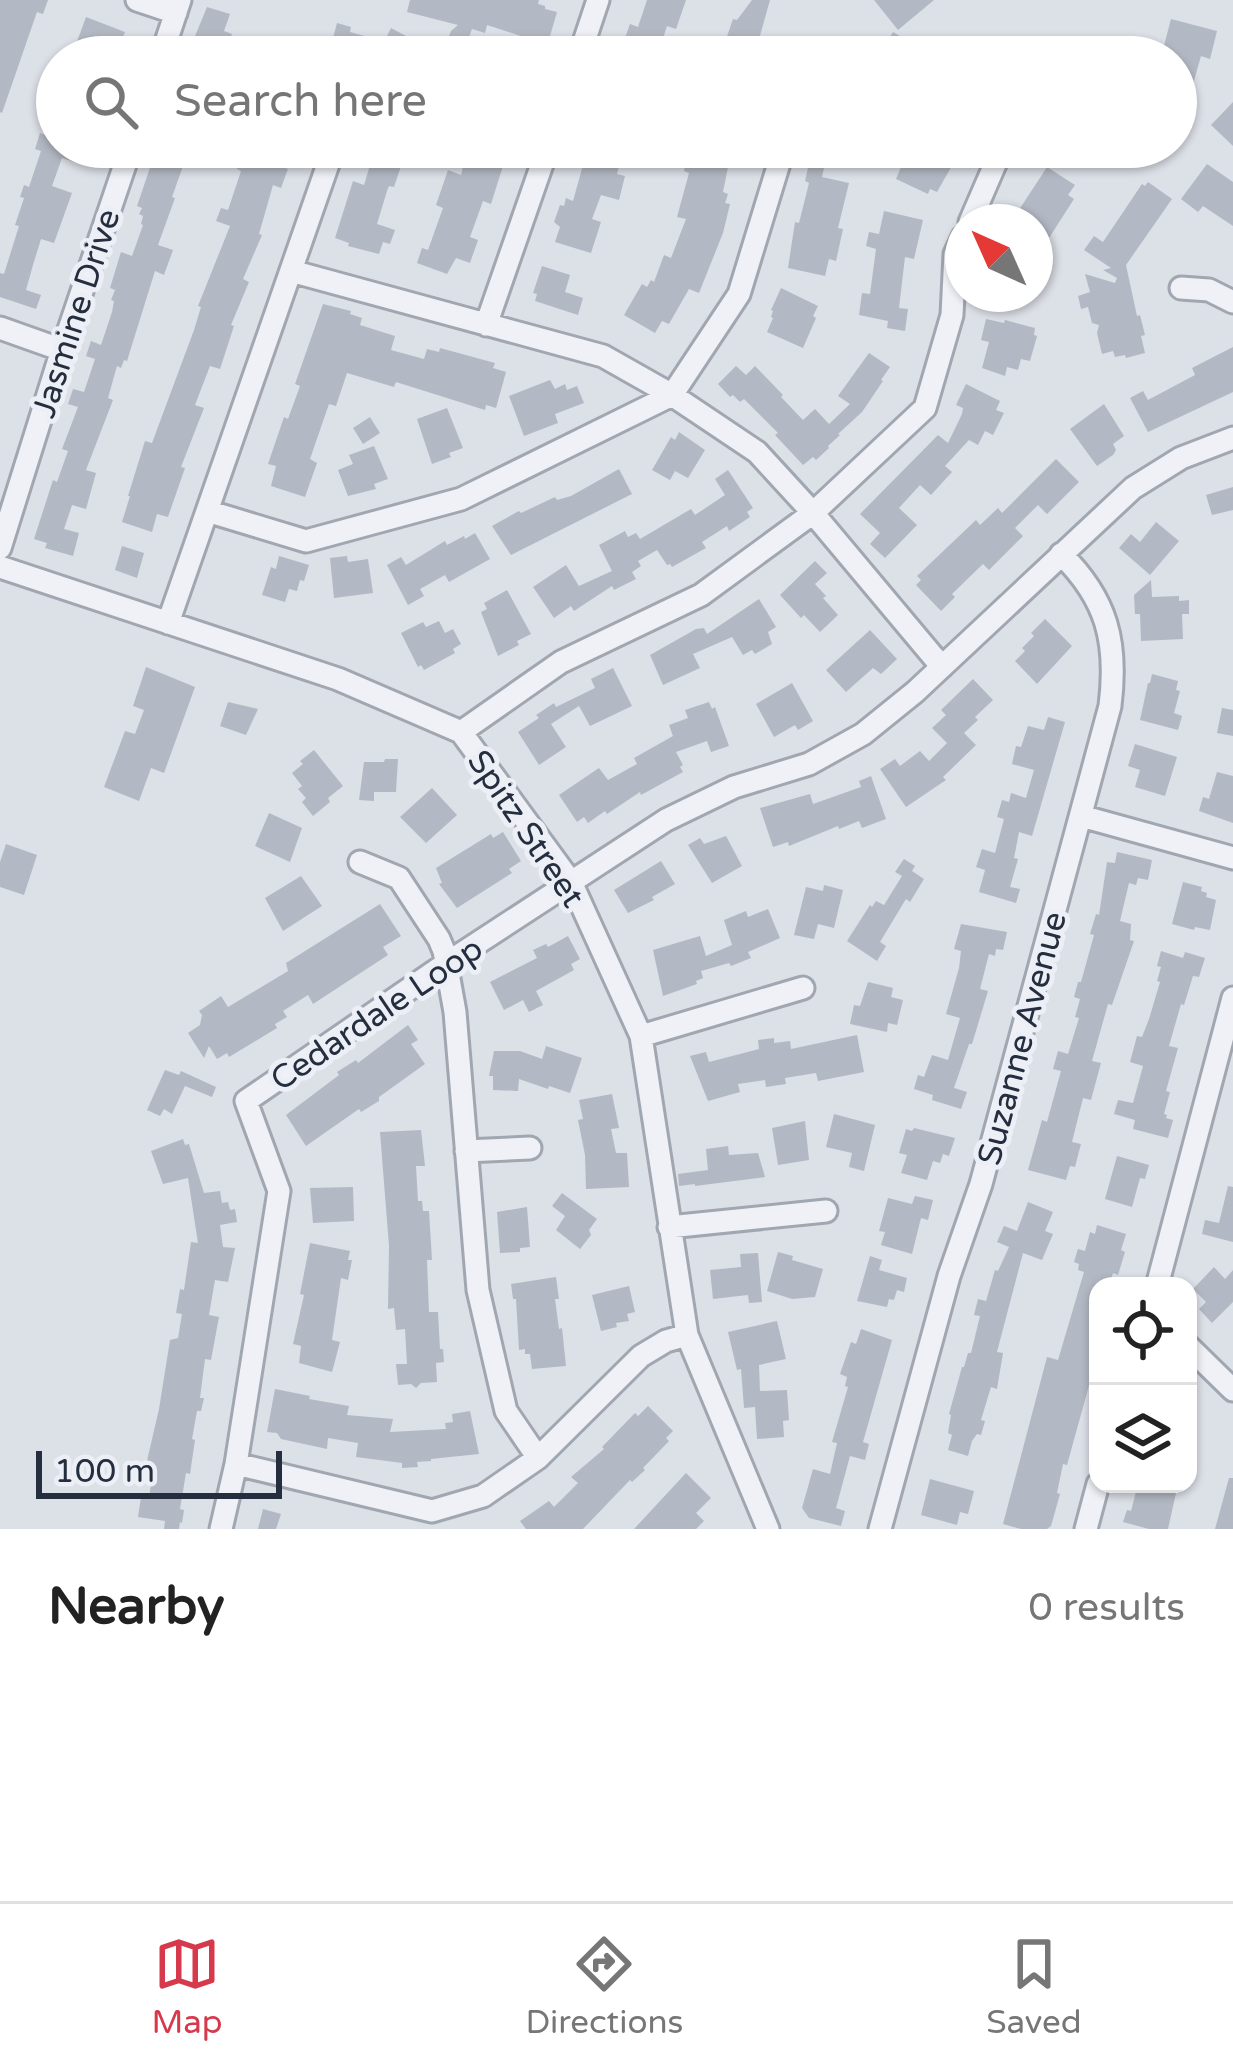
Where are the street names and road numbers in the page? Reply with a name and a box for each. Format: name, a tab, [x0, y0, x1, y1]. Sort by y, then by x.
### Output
street label: Jasmine Drive	[24, 204, 128, 423]
street label: Spitz Street	[459, 743, 593, 915]
street label: Suzanne Avenue	[970, 907, 1075, 1169]
street label: Cedardale Loop	[263, 929, 490, 1100]

